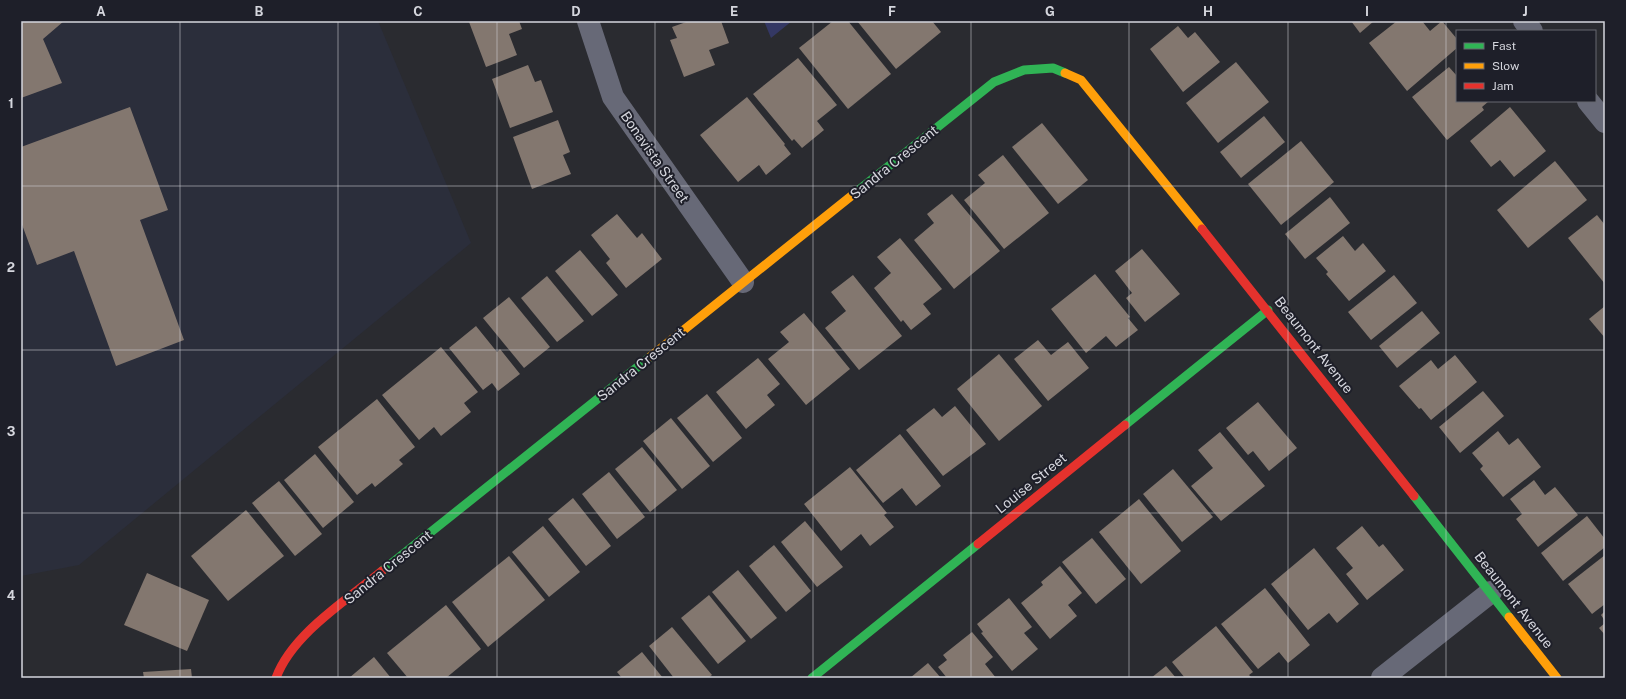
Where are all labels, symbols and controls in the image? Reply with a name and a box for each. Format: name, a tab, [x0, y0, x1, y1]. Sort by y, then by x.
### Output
text: A	[96, 4, 106, 19]
text: B	[255, 4, 264, 19]
text: C	[413, 4, 423, 19]
text: D	[571, 4, 581, 19]
text: E	[730, 4, 738, 19]
text: F	[888, 4, 896, 19]
text: G	[1045, 4, 1055, 19]
text: H	[1203, 4, 1213, 19]
text: I	[1365, 4, 1369, 19]
text: J	[1522, 4, 1528, 19]
legend	[1456, 30, 1596, 102]
text: Fast	[1492, 39, 1517, 53]
text: Slow	[1492, 59, 1520, 73]
text: Jam	[1492, 79, 1514, 93]
text: 1	[8, 96, 14, 111]
street label: Bonavista Street	[618, 108, 692, 206]
street label: Sandra Crescent	[847, 122, 941, 202]
text: 2	[7, 260, 15, 275]
street label: Beaumont Avenue	[1271, 294, 1357, 396]
street label: Sandra Crescent	[594, 324, 688, 404]
text: 3	[7, 424, 16, 439]
street label: Louise Street	[992, 450, 1070, 516]
street label: Sandra Crescent	[341, 527, 435, 607]
street label: Beaumont Avenue	[1471, 549, 1557, 651]
text: 4	[7, 588, 16, 603]

